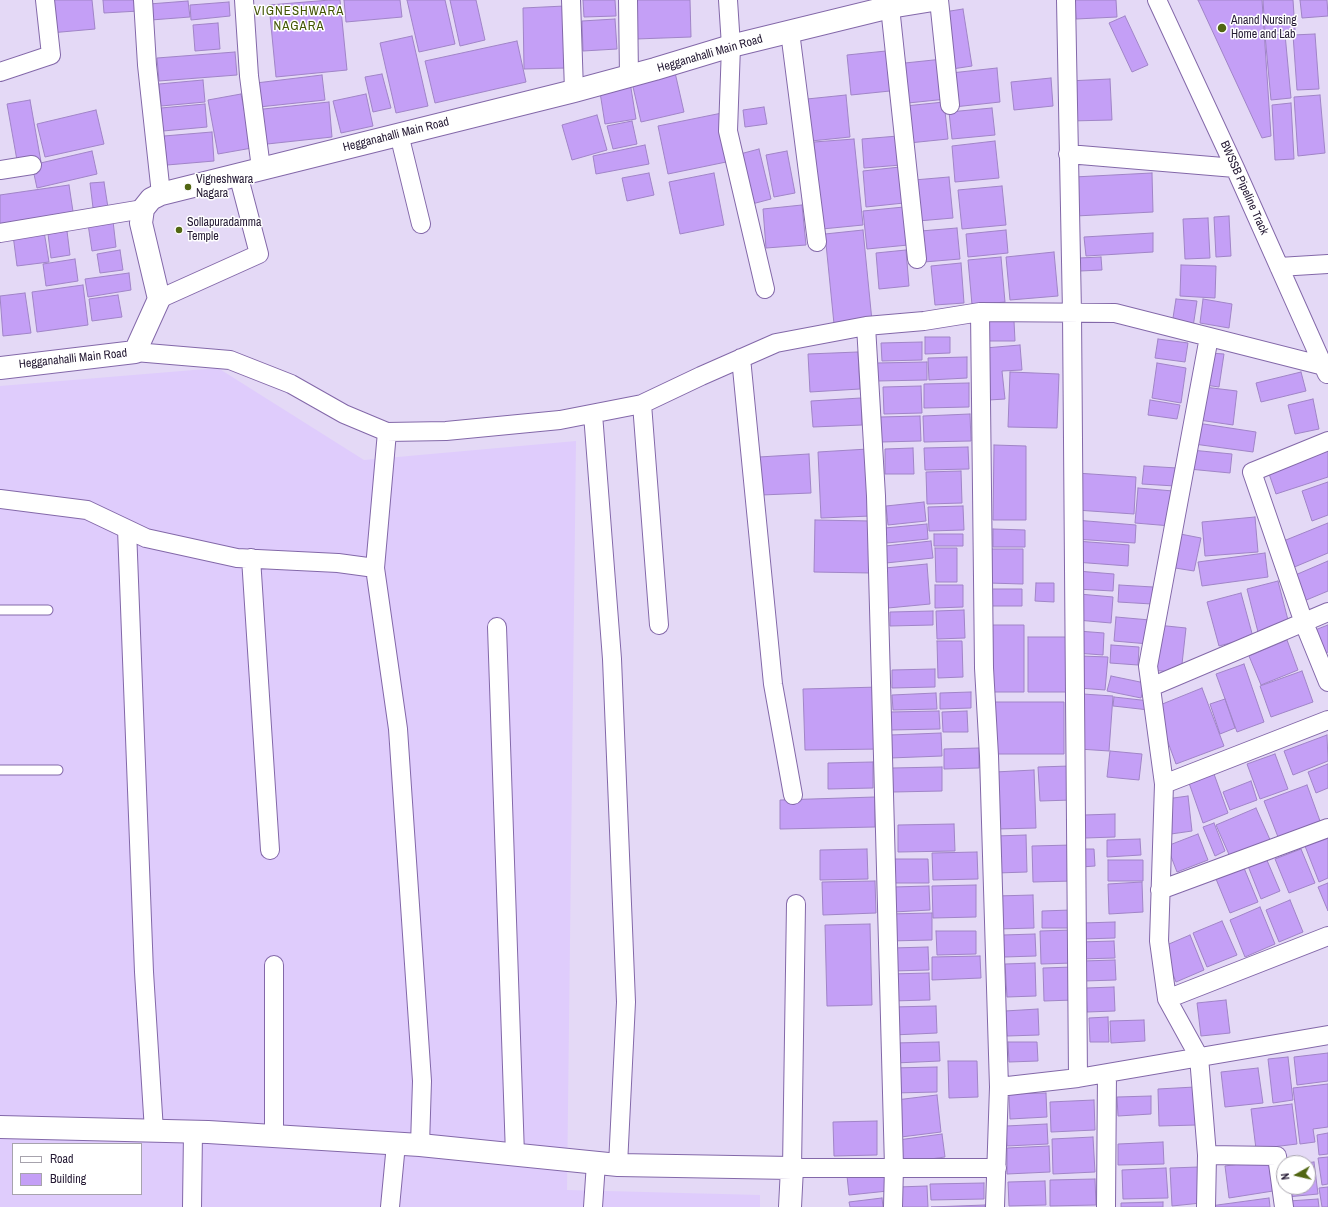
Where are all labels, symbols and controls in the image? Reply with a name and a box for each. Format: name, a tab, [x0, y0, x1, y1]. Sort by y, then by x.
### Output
district label: VIGNESHWARA NAGARA	[254, 4, 344, 35]
place label: Anand Nursing Home and Lab	[1231, 14, 1297, 42]
marker: Anand Nursing Home and Lab	[1216, 22, 1228, 34]
street label: Hegganahalli Main Road	[656, 32, 764, 76]
street label: Hegganahalli Main Road	[341, 115, 451, 155]
street label: BWSSB Pipeline Track	[1217, 139, 1271, 237]
place label: Vigneshwara Nagara	[196, 173, 253, 201]
marker: Vigneshwara Nagara	[183, 182, 193, 192]
place label: Sollapuradamma Temple	[187, 216, 261, 244]
marker: Sollapuradamma Temple	[174, 225, 184, 235]
street label: Hegganahalli Main Road	[18, 346, 128, 372]
legend	[12, 1143, 142, 1195]
text: Road	[50, 1151, 74, 1167]
north arrow	[1276, 1155, 1316, 1195]
text: Building	[50, 1171, 86, 1187]
text: N	[1278, 1172, 1292, 1181]

